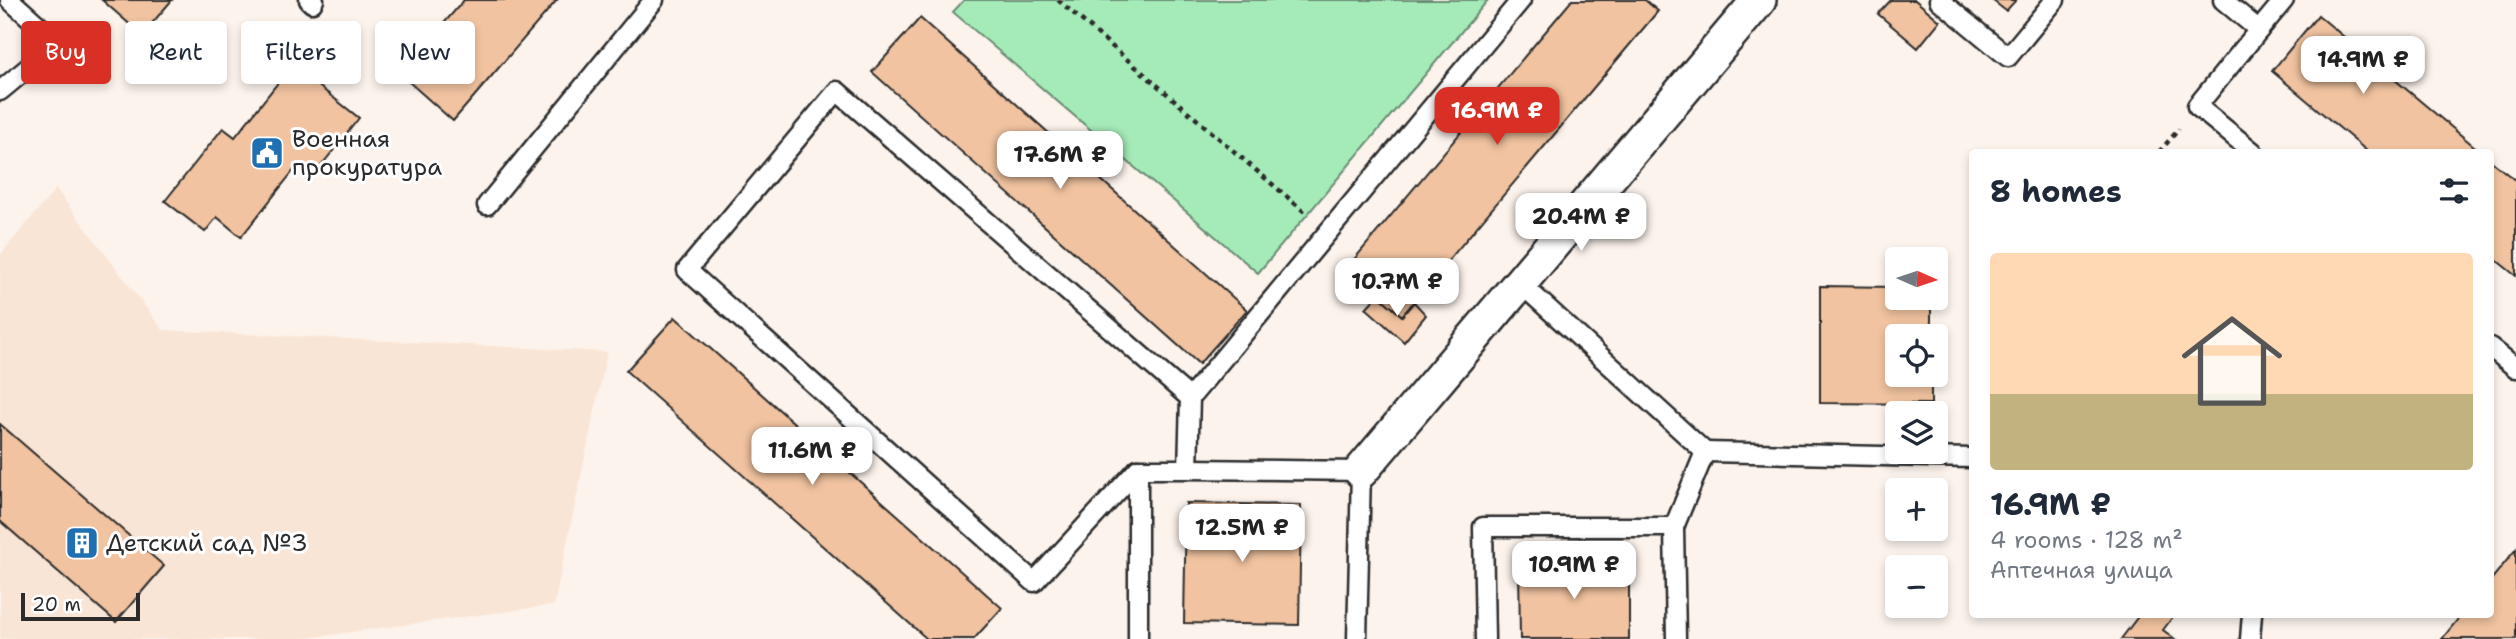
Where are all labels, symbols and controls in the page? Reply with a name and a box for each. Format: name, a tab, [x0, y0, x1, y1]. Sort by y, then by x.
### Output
chip: Buy	[21, 21, 111, 84]
chip: Rent	[125, 21, 227, 84]
chip: Filters	[241, 21, 361, 84]
chip: New	[375, 21, 475, 84]
pin: 14.9M ₽	[2298, 36, 2428, 96]
text: 14.9M ₽	[2317, 44, 2409, 74]
pin: 16.9M ₽	[1432, 88, 1562, 147]
text: 16.9M ₽	[1451, 95, 1543, 125]
place label: Военная прокуратура	[292, 123, 442, 183]
pin: 17.6M ₽	[995, 132, 1125, 191]
public building icon: Военная прокуратура	[248, 134, 286, 172]
text: 17.6M ₽	[1013, 139, 1107, 169]
text: 8 homes	[1990, 171, 2122, 212]
icon: filters	[2435, 172, 2473, 210]
pin: 20.4M ₽	[1516, 194, 1646, 253]
text: 20.4M ₽	[1531, 201, 1631, 231]
north arrow	[1885, 247, 1948, 310]
map controls	[1885, 247, 1948, 618]
pin: 10.7M ₽	[1332, 258, 1462, 318]
text: 10.7M ₽	[1351, 266, 1443, 296]
icon: home	[2169, 298, 2295, 424]
button: locate	[1885, 324, 1948, 387]
button: layers	[1885, 401, 1948, 464]
pin: 11.6M ₽	[747, 428, 877, 487]
text: 11.6M ₽	[767, 435, 857, 465]
button: +	[1885, 478, 1948, 541]
text: 16.9M ₽	[1990, 484, 2111, 525]
pin: 12.5M ₽	[1177, 504, 1307, 564]
text: 12.5M ₽	[1195, 512, 1289, 542]
building icon: Детский сад №3	[63, 524, 101, 562]
text: 4 rooms · 128 m²	[1990, 525, 2183, 555]
place label: Детский сад №3	[106, 527, 308, 559]
pin: 10.9M ₽	[1509, 542, 1639, 601]
text: 10.9M ₽	[1528, 549, 1620, 579]
button: −	[1885, 555, 1948, 618]
text: Аптечная улица	[1990, 555, 2173, 585]
scale bar	[21, 590, 140, 622]
text: 20 m	[32, 592, 81, 617]

